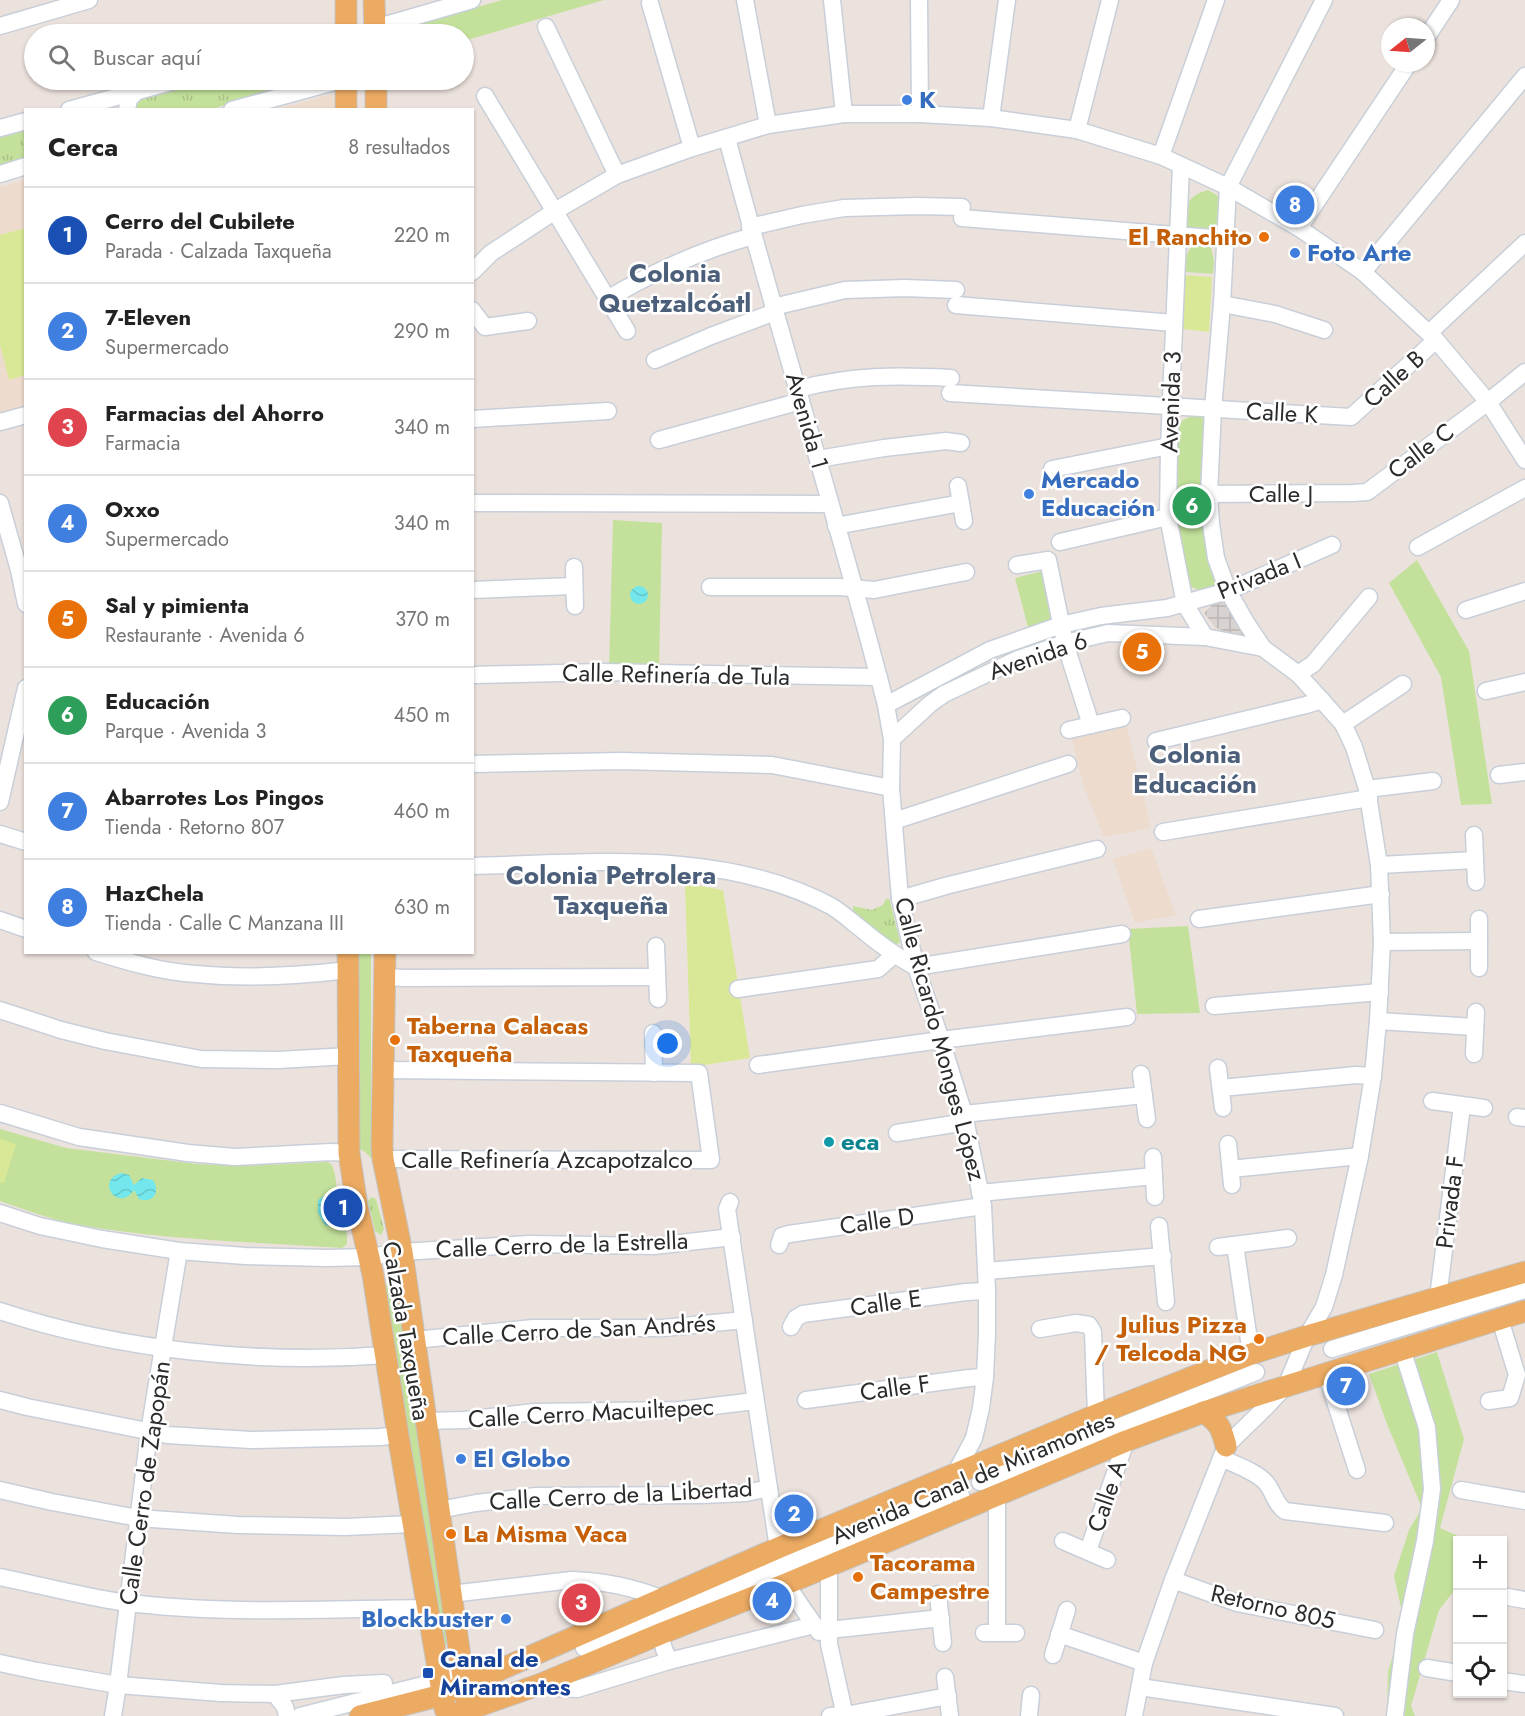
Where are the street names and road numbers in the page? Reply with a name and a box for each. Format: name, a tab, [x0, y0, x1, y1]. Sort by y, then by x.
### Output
street label: Calle B	[1355, 342, 1432, 416]
street label: Avenida 3	[1151, 351, 1190, 453]
street label: Avenida 1	[777, 368, 838, 473]
street label: Calle K	[1245, 393, 1319, 432]
street label: Calle C	[1380, 414, 1461, 487]
street label: Calle J	[1249, 476, 1313, 511]
street label: Privada I	[1212, 543, 1306, 608]
street label: Avenida 6	[984, 622, 1092, 689]
street label: Calle Refinería de Tula	[562, 655, 790, 694]
street label: Calle Ricardo Monges López	[886, 893, 995, 1185]
street label: Calle Refinería Azcapotzalco	[401, 1142, 693, 1177]
street label: Privada F	[1426, 1153, 1473, 1251]
street label: Calle D	[837, 1198, 916, 1243]
street label: Calle Cerro de la Estrella	[435, 1223, 689, 1266]
street label: Calzada Taxqueña	[374, 1239, 439, 1423]
street label: Calle E	[848, 1280, 924, 1325]
street label: Calle Cerro de San Andrés	[441, 1305, 716, 1354]
street label: Calle Cerro de Zapopán	[110, 1359, 179, 1607]
street label: Calle F	[858, 1365, 932, 1410]
street label: Calle Cerro Macuiltepec	[467, 1389, 715, 1436]
street label: Avenida Canal de Miramontes	[826, 1402, 1120, 1553]
street label: Calle A	[1078, 1455, 1135, 1537]
street label: Calle Cerro de la Libertad	[488, 1470, 754, 1519]
street label: Retorno 805	[1207, 1575, 1339, 1638]

